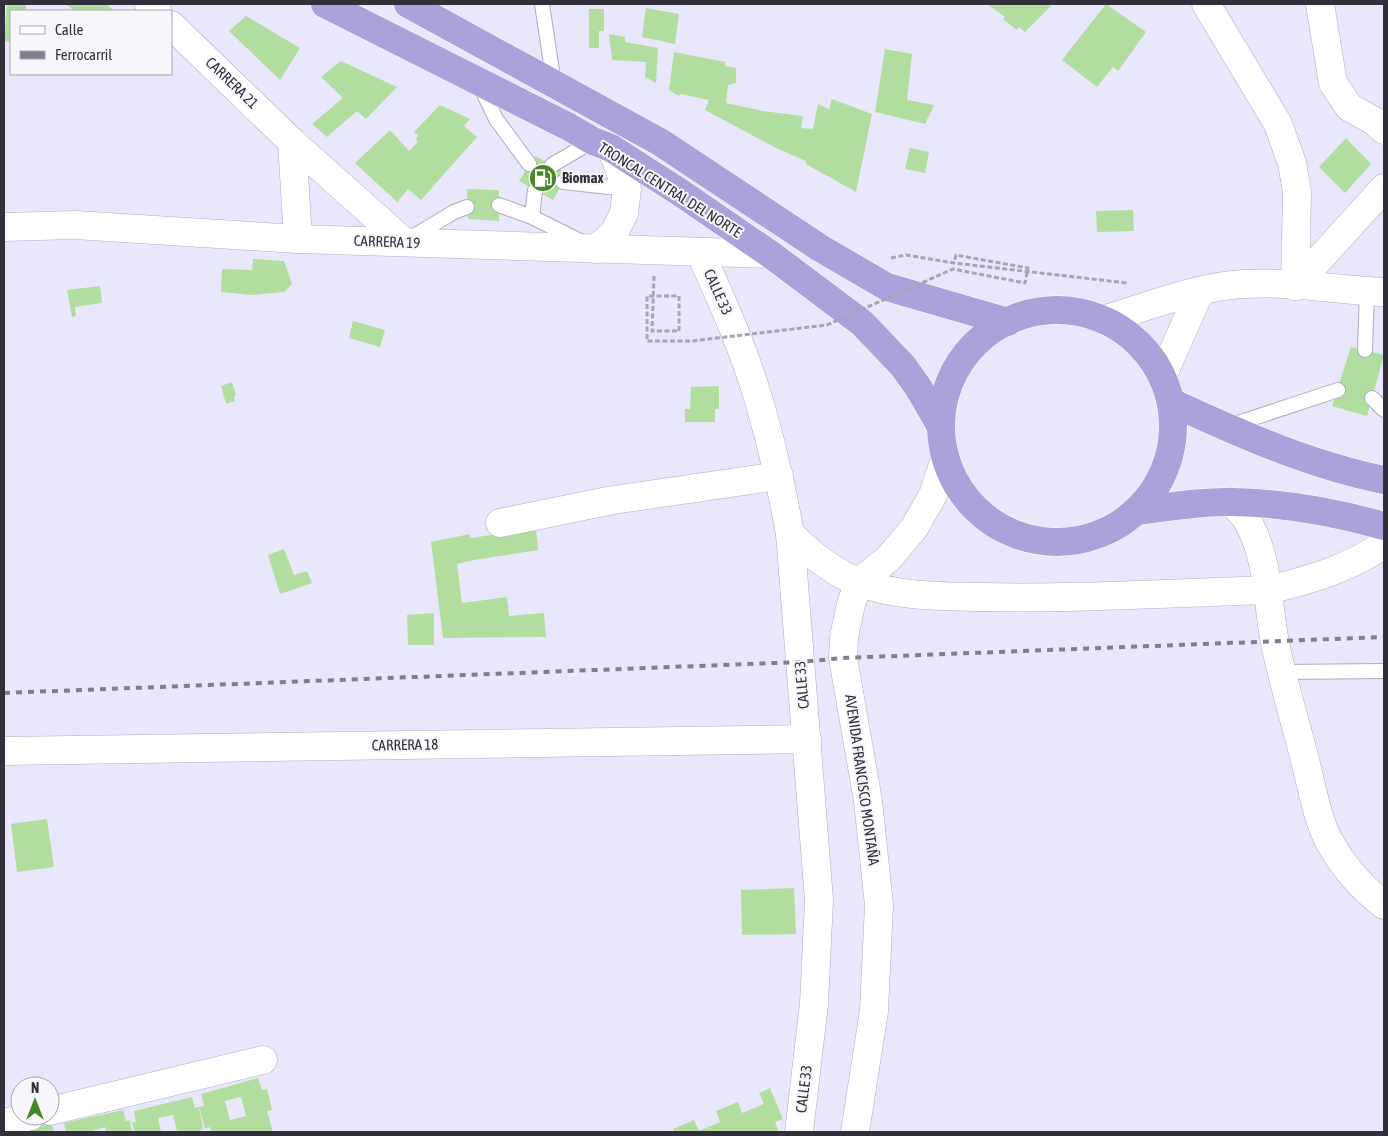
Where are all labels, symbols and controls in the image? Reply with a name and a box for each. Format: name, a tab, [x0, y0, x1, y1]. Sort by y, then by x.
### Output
legend	[10, 10, 172, 75]
text: Calle	[55, 21, 84, 38]
text: Ferrocarril	[55, 46, 112, 63]
street label: CARRERA 21	[203, 53, 262, 112]
street label: TRONCAL CENTRAL DEL NORTE	[596, 139, 745, 241]
fuel station icon: Biomax	[528, 163, 558, 193]
place label: Biomax	[562, 169, 603, 186]
street label: CARRERA 19	[353, 232, 421, 251]
street label: CALLE 33	[701, 266, 736, 317]
street label: CALLE 33	[791, 660, 812, 710]
street label: AVENIDA FRANCISCO MONTAÑA	[842, 693, 883, 867]
street label: CARRERA 18	[372, 735, 438, 754]
street label: CALLE 33	[792, 1064, 815, 1114]
north arrow	[10, 1076, 60, 1126]
text: N	[31, 1080, 39, 1096]

